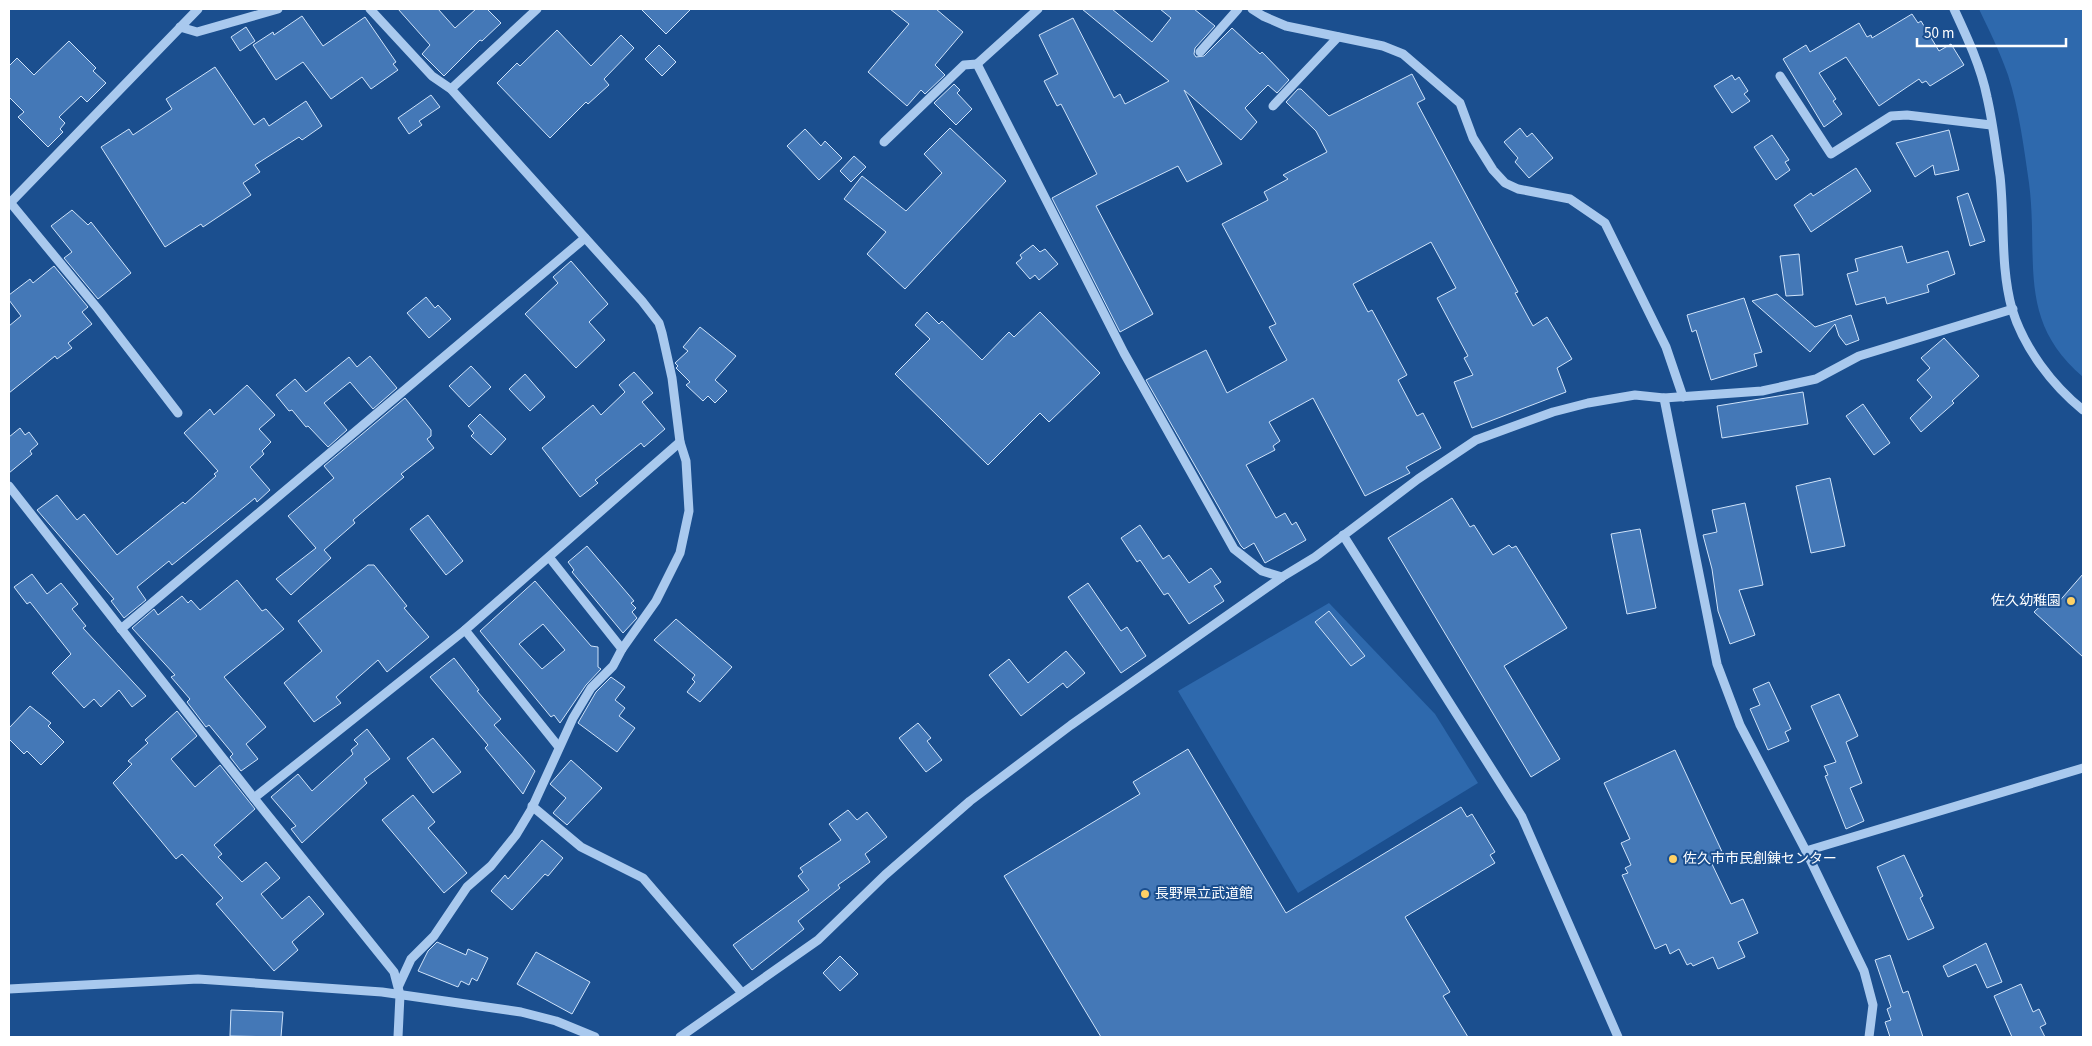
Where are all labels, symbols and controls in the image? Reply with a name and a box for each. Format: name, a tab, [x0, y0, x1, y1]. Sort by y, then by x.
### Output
scale bar	[1917, 15, 2066, 47]
text: 50 m	[1924, 23, 1954, 44]
place label: 佐久幼稚園	[1991, 591, 2061, 611]
marker: 佐久幼稚園	[2065, 595, 2077, 607]
place label: 佐久市市民創錬センター	[1683, 849, 1837, 869]
marker: 佐久市市民創錬センター	[1667, 853, 1679, 865]
place label: 長野県立武道館	[1155, 884, 1253, 904]
marker: 長野県立武道館	[1139, 888, 1151, 900]

